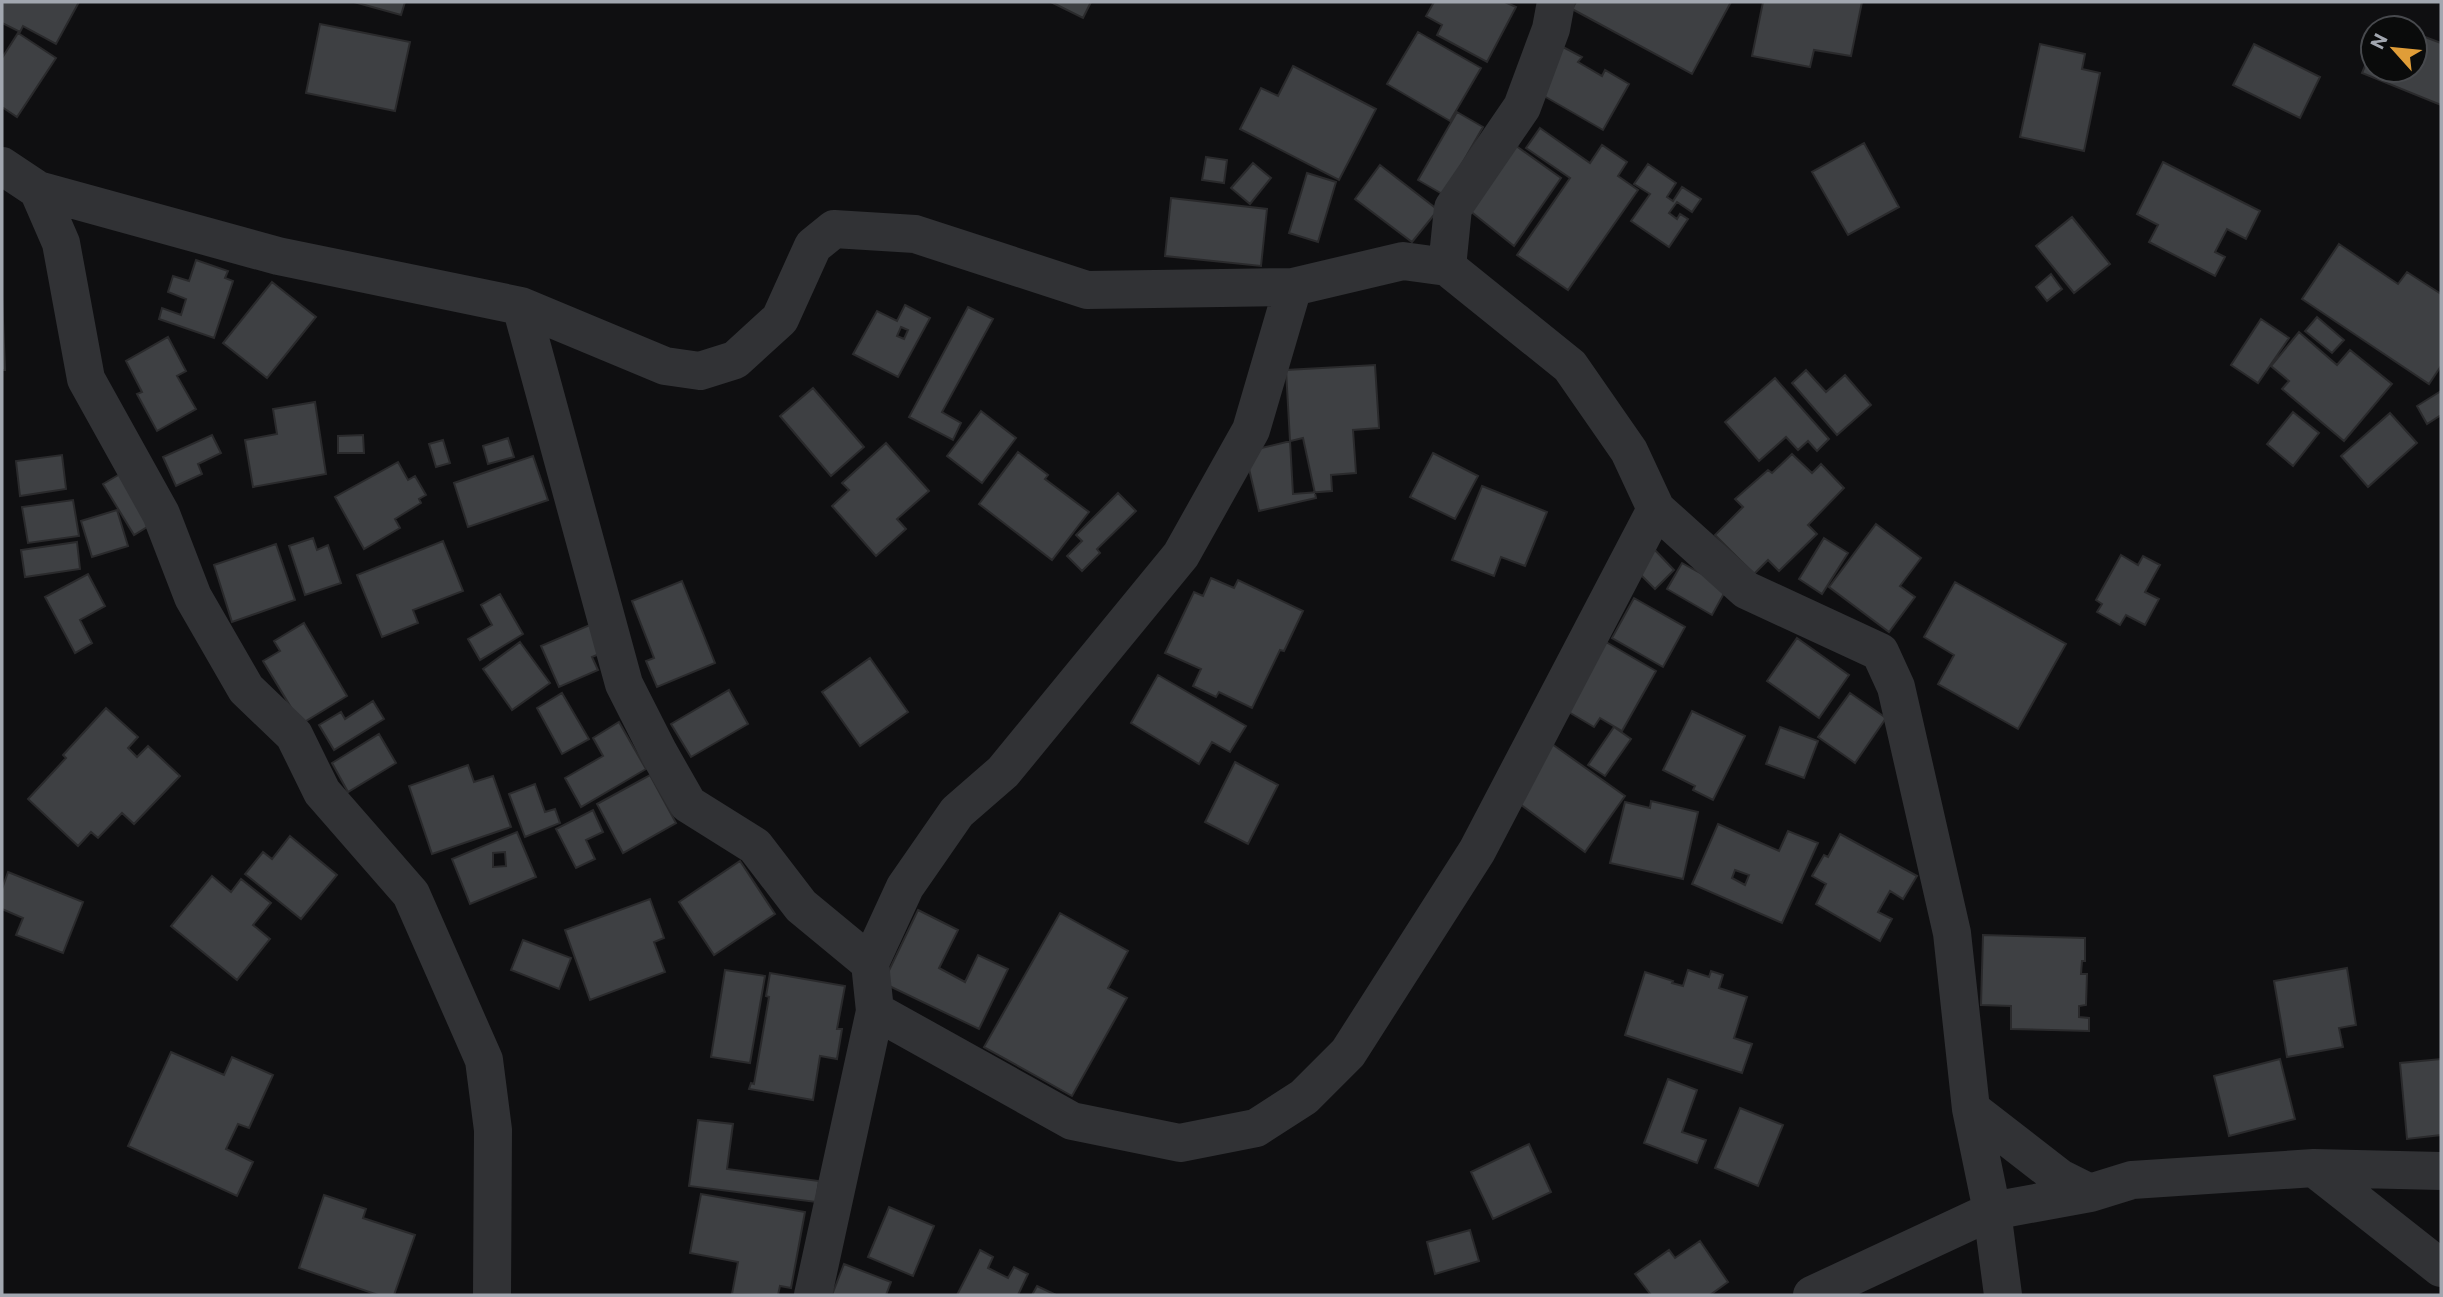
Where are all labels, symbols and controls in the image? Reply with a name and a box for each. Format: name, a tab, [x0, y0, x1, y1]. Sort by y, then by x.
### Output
north arrow	[2359, 14, 2429, 84]
text: N	[2365, 29, 2392, 53]

